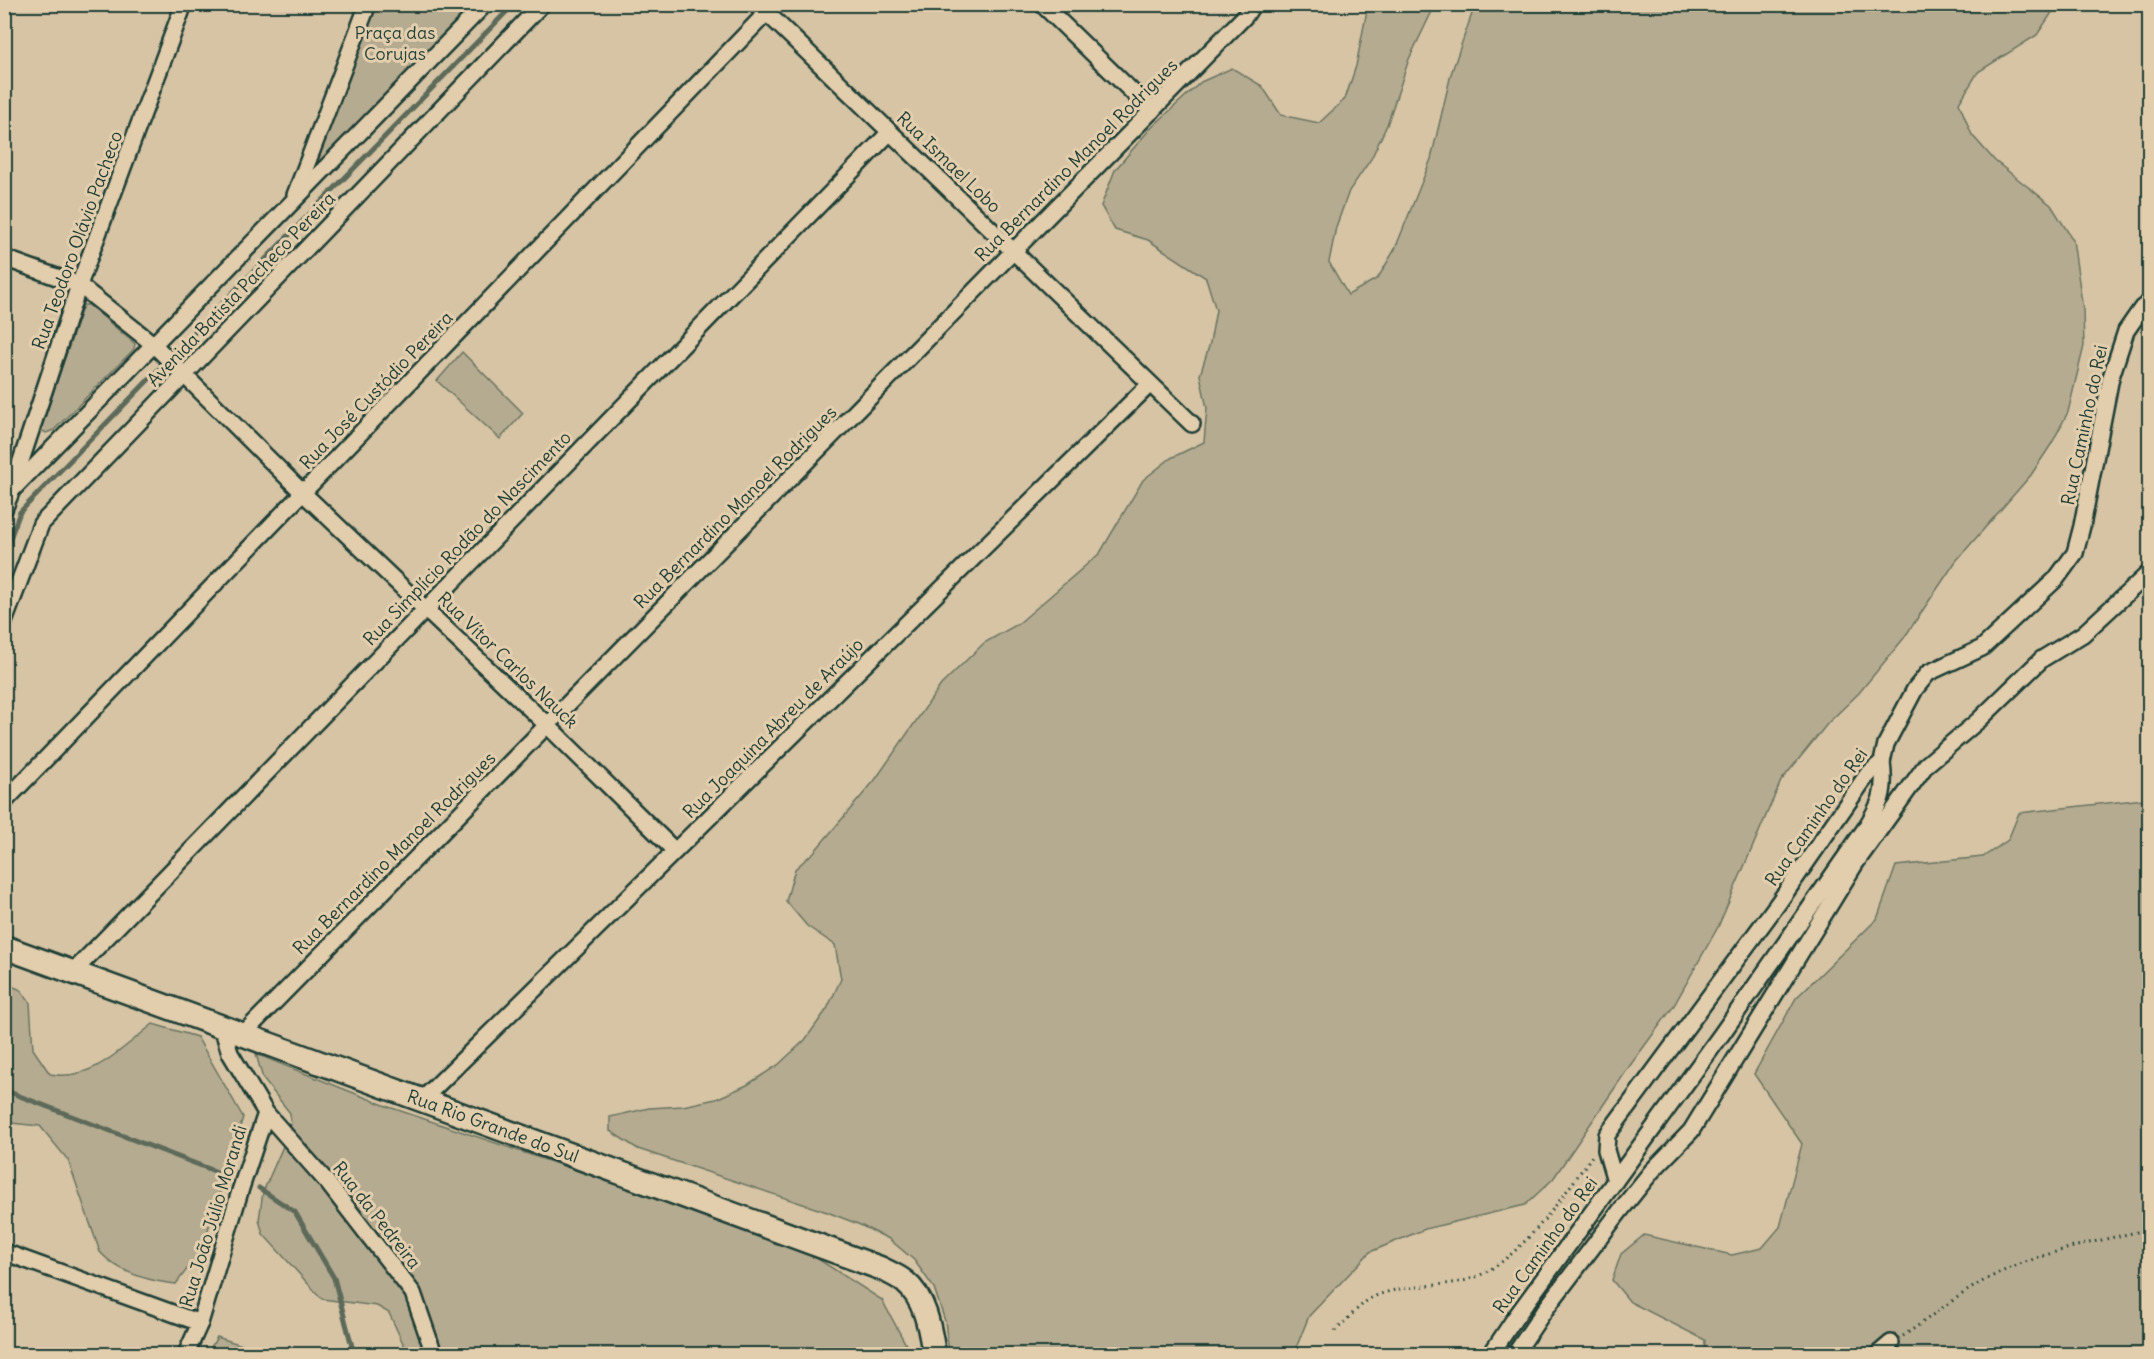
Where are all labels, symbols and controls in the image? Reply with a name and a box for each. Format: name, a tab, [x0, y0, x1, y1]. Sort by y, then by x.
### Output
park label: Praça das Corujas	[355, 21, 435, 65]
street label: Rua Bernardino Manoel Rodrigues	[970, 54, 1182, 266]
street label: Rua Ismael Lobo	[892, 106, 1006, 218]
street label: Rua Teodoro Olávio Pacheco	[27, 128, 127, 352]
street label: Avenida Batista Pacheco Pereira	[142, 187, 340, 391]
street label: Rua José Custódio Pereira	[294, 306, 458, 474]
street label: Rua Caminho do Rei	[2056, 343, 2112, 507]
street label: Rua Bernardino Manoel Rodrigues	[629, 401, 841, 613]
street label: Rua Simplício Rodão do Nascimento	[358, 426, 576, 650]
street label: Rua Vítor Carlos Nauck	[433, 587, 583, 733]
street label: Rua Joaquina Abreu de Araújo	[678, 633, 868, 823]
street label: Rua Caminho do Rei	[1760, 744, 1872, 890]
street label: Rua Bernardino Manoel Rodrigues	[288, 747, 500, 959]
street label: Rua Rio Grande do Sul	[404, 1084, 582, 1168]
street label: Rua João Júlio Morandi	[174, 1122, 252, 1310]
street label: Rua da Pedreira	[328, 1157, 426, 1273]
street label: Rua Caminho do Rei	[1488, 1172, 1602, 1318]

